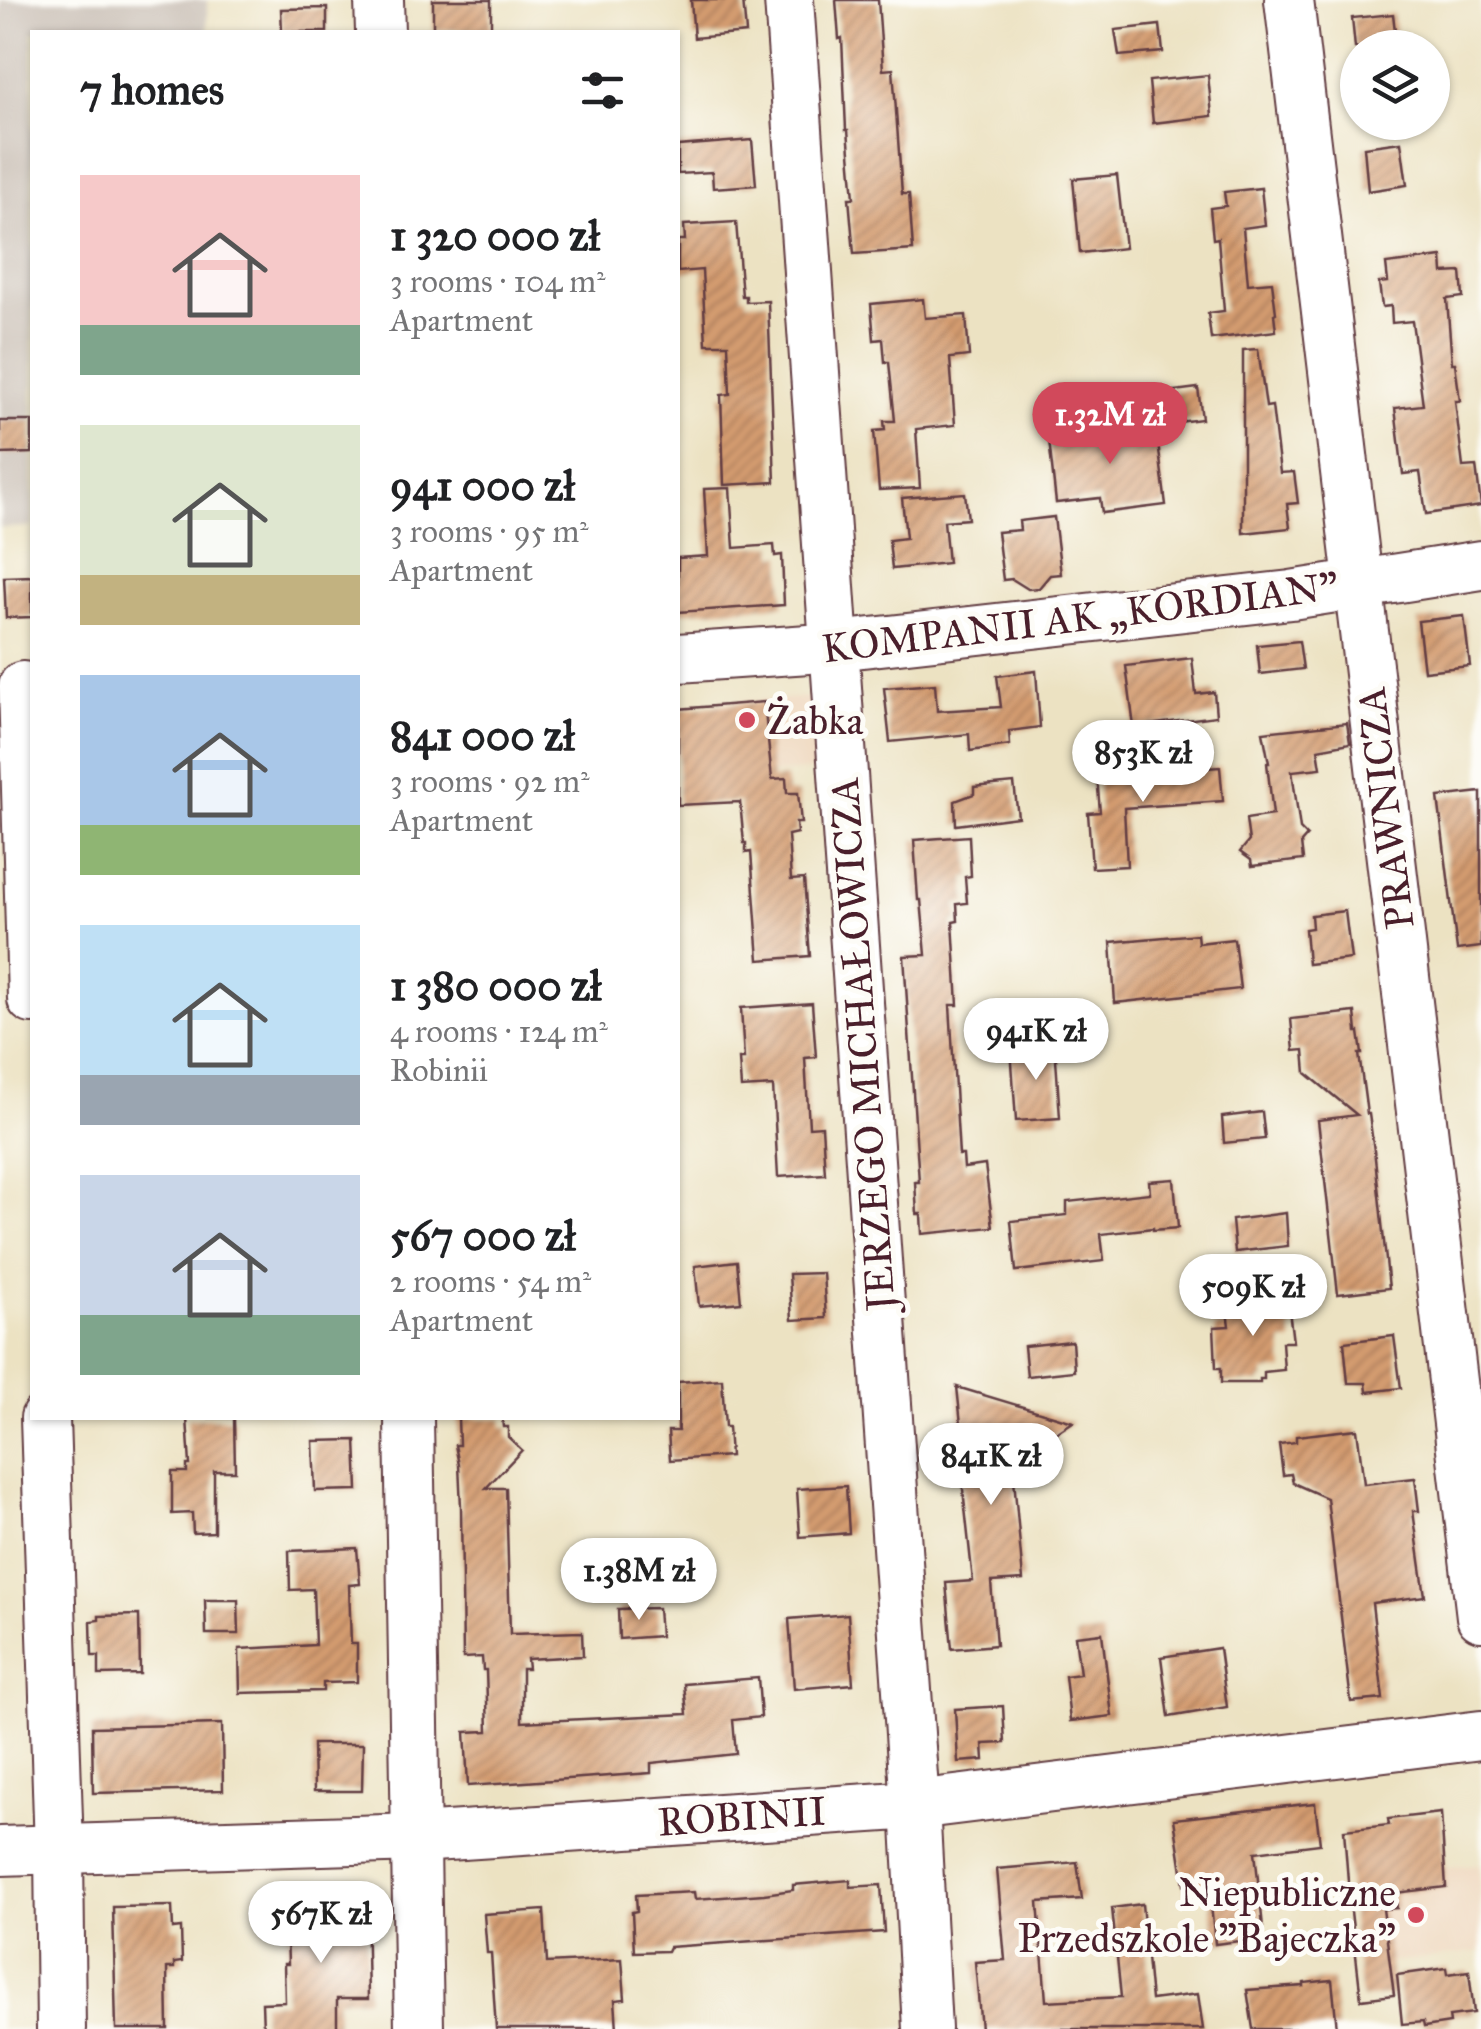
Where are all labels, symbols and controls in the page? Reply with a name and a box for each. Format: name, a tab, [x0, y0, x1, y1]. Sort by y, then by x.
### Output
map controls	[1340, 30, 1450, 140]
button: layers	[1340, 30, 1450, 140]
icon: filters	[575, 63, 630, 118]
text: 7 homes	[80, 64, 224, 116]
text: 1 320 000 zł	[390, 210, 600, 262]
icon: home	[160, 215, 280, 335]
text: 3 rooms · 104 m²	[390, 262, 606, 301]
text: Apartment	[390, 301, 533, 340]
pin: 1.32M zł	[1007, 382, 1213, 467]
text: 1.32M zł	[1054, 395, 1166, 434]
text: 941 000 zł	[390, 460, 575, 512]
icon: home	[160, 465, 280, 585]
text: 3 rooms · 95 m²	[390, 512, 589, 551]
text: Apartment	[390, 551, 533, 590]
street label: KOMPANII AK „KORDIAN”	[819, 561, 1341, 673]
street label: PRAWNICZA	[1346, 684, 1425, 932]
place label: Żabka	[767, 696, 864, 745]
marker: Żabka	[736, 709, 758, 731]
text: 841 000 zł	[390, 710, 575, 762]
icon: home	[160, 715, 280, 835]
pin: 853K zł	[1051, 720, 1235, 805]
text: 853K zł	[1094, 733, 1192, 772]
text: 3 rooms · 92 m²	[390, 762, 590, 801]
street label: JERZEGO MICHAŁOWICZA	[819, 775, 906, 1316]
text: Apartment	[390, 801, 533, 840]
text: 1 380 000 zł	[390, 960, 601, 1012]
icon: home	[160, 965, 280, 1085]
pin: 941K zł	[944, 998, 1128, 1083]
text: 941K zł	[986, 1011, 1086, 1050]
text: 4 rooms · 124 m²	[390, 1012, 608, 1051]
text: Robinii	[390, 1051, 488, 1090]
text: 567 000 zł	[390, 1210, 576, 1262]
icon: home	[160, 1215, 280, 1335]
pin: 509K zł	[1161, 1254, 1345, 1339]
text: 2 rooms · 54 m²	[390, 1262, 591, 1301]
text: 509K zł	[1201, 1267, 1305, 1306]
text: Apartment	[390, 1301, 533, 1340]
pin: 841K zł	[899, 1423, 1083, 1508]
text: 841K zł	[941, 1436, 1041, 1475]
pin: 1.38M zł	[536, 1538, 742, 1623]
text: 1.38M zł	[583, 1551, 695, 1590]
street label: ROBINII	[656, 1786, 828, 1847]
place label: Niepubliczne Przedszkole "Bajeczka"	[1018, 1868, 1396, 1963]
pin: 567K zł	[229, 1881, 413, 1966]
text: 567K zł	[270, 1894, 372, 1933]
marker: Niepubliczne Przedszkole "Bajeczka"	[1405, 1904, 1427, 1926]

